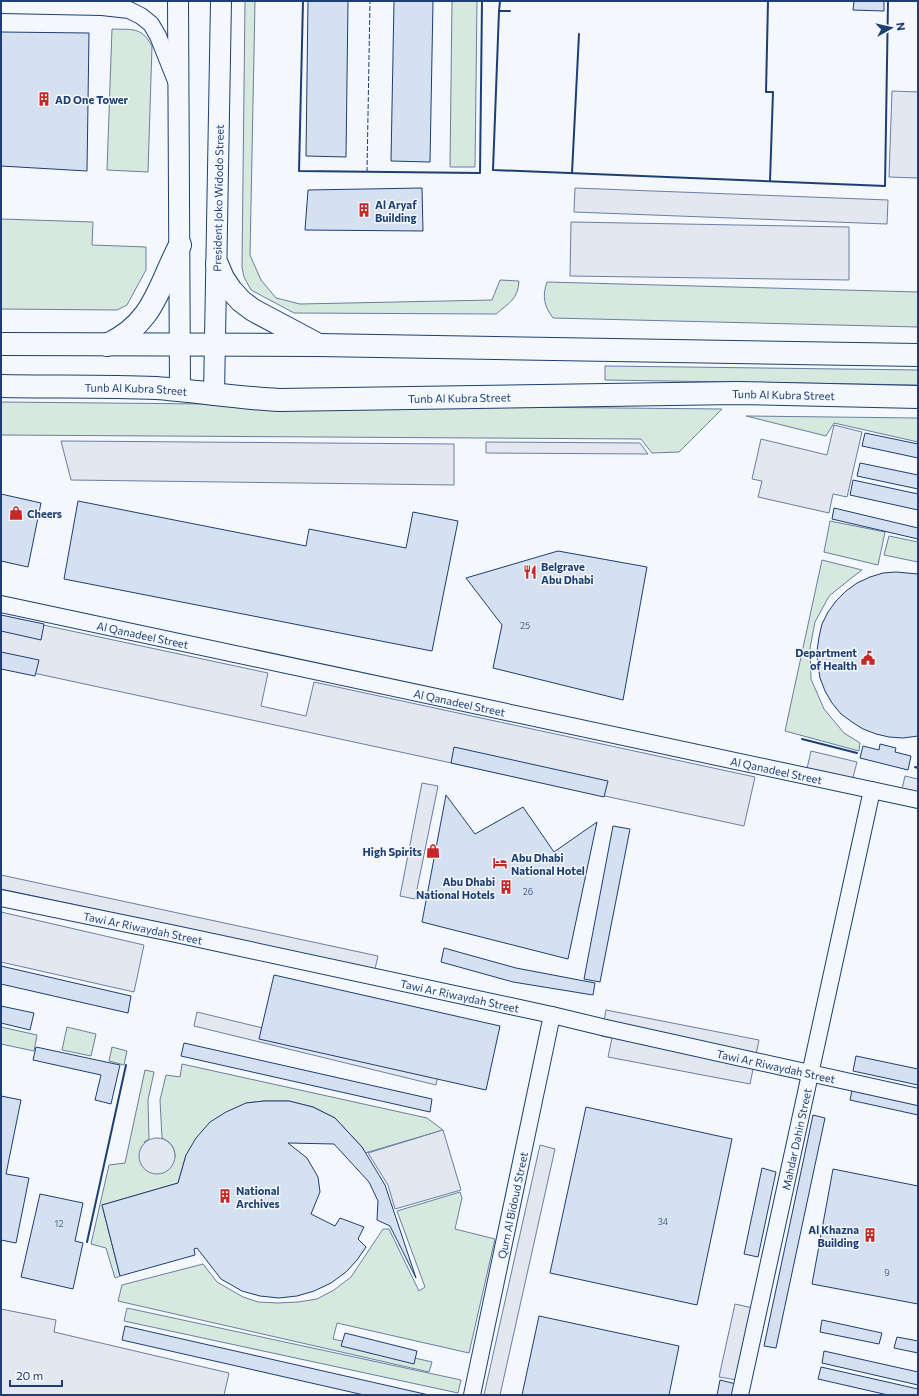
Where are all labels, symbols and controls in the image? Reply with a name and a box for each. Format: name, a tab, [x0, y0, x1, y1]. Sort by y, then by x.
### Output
north arrow	[871, 8, 911, 48]
text: N	[894, 22, 908, 32]
building icon: AD One Tower	[36, 91, 52, 107]
place label: AD One Tower	[55, 93, 129, 106]
street label: President Joko Widodo Street	[210, 124, 225, 272]
place label: Al Aryaf Building	[375, 198, 417, 224]
building icon: Al Aryaf Building	[356, 202, 372, 218]
street label: Tunb Al Kubra Street	[84, 380, 189, 397]
street label: Tunb Al Kubra Street	[732, 386, 835, 402]
street label: Tunb Al Kubra Street	[408, 390, 511, 405]
shop icon: Cheers	[8, 505, 24, 521]
place label: Cheers	[27, 507, 62, 520]
place label: Belgrave Abu Dhabi	[541, 560, 594, 586]
restaurant icon: Belgrave Abu Dhabi	[522, 564, 538, 580]
street label: Al Qanadeel Street	[96, 618, 190, 651]
house number: 25	[520, 620, 530, 631]
place label: Department of Health	[795, 646, 857, 672]
public building icon: Department of Health	[860, 650, 876, 666]
street label: Al Qanadeel Street	[413, 686, 507, 718]
street label: Al Qanadeel Street	[729, 754, 824, 786]
shop icon: High Spirits	[425, 843, 441, 859]
place label: High Spirits	[363, 845, 422, 858]
place label: Abu Dhabi National Hotel	[511, 851, 585, 877]
hotel icon: Abu Dhabi National Hotel	[492, 855, 508, 871]
place label: Abu Dhabi National Hotels	[416, 875, 495, 901]
building icon: Abu Dhabi National Hotels	[498, 879, 514, 895]
house number: 26	[523, 886, 533, 897]
street label: Tawi Ar Riwaydah Street	[82, 909, 204, 946]
street label: Tawi Ar Riwaydah Street	[399, 976, 521, 1014]
street label: Tawi Ar Riwaydah Street	[715, 1046, 837, 1085]
street label: Mahdar Dahin Street	[778, 1086, 813, 1191]
street label: Qurn Al Bidoud Street	[494, 1150, 530, 1260]
place label: National Archives	[236, 1184, 280, 1210]
building icon: National Archives	[217, 1188, 233, 1204]
house number: 34	[658, 1216, 669, 1227]
house number: 12	[55, 1218, 63, 1229]
place label: Al Khazna Building	[808, 1223, 859, 1249]
building icon: Al Khazna Building	[862, 1227, 878, 1243]
house number: 9	[884, 1267, 890, 1278]
scale bar	[10, 1362, 62, 1388]
text: 20 m	[16, 1368, 43, 1382]

